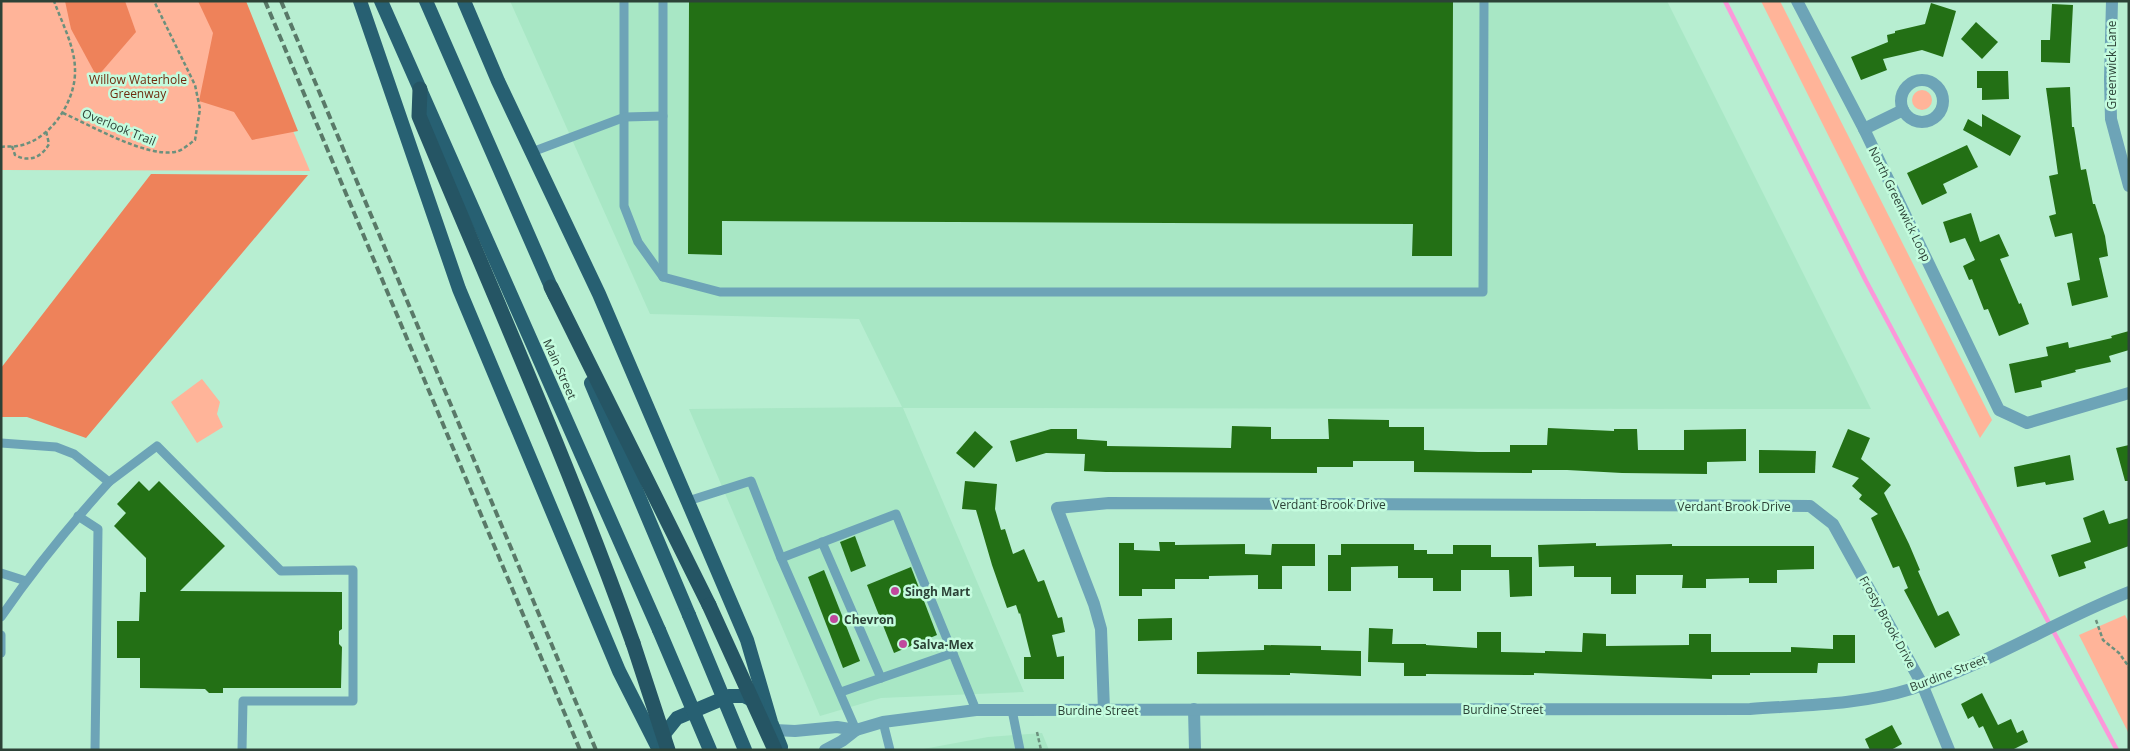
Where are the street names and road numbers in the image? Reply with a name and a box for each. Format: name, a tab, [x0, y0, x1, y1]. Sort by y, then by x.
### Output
street label: Greenwick Lane	[2103, 20, 2120, 110]
street label: Overlook Trail	[80, 104, 158, 150]
street label: North Greenwick Loop	[1865, 144, 1935, 264]
street label: Main Street	[539, 336, 581, 402]
street label: Verdant Brook Drive	[1272, 496, 1386, 513]
street label: Verdant Brook Drive	[1677, 498, 1791, 515]
street label: Frosty Brook Drive	[1856, 573, 1921, 672]
street label: Burdine Street	[1907, 651, 1989, 695]
street label: Burdine Street	[1462, 701, 1544, 718]
street label: Burdine Street	[1057, 702, 1139, 719]

